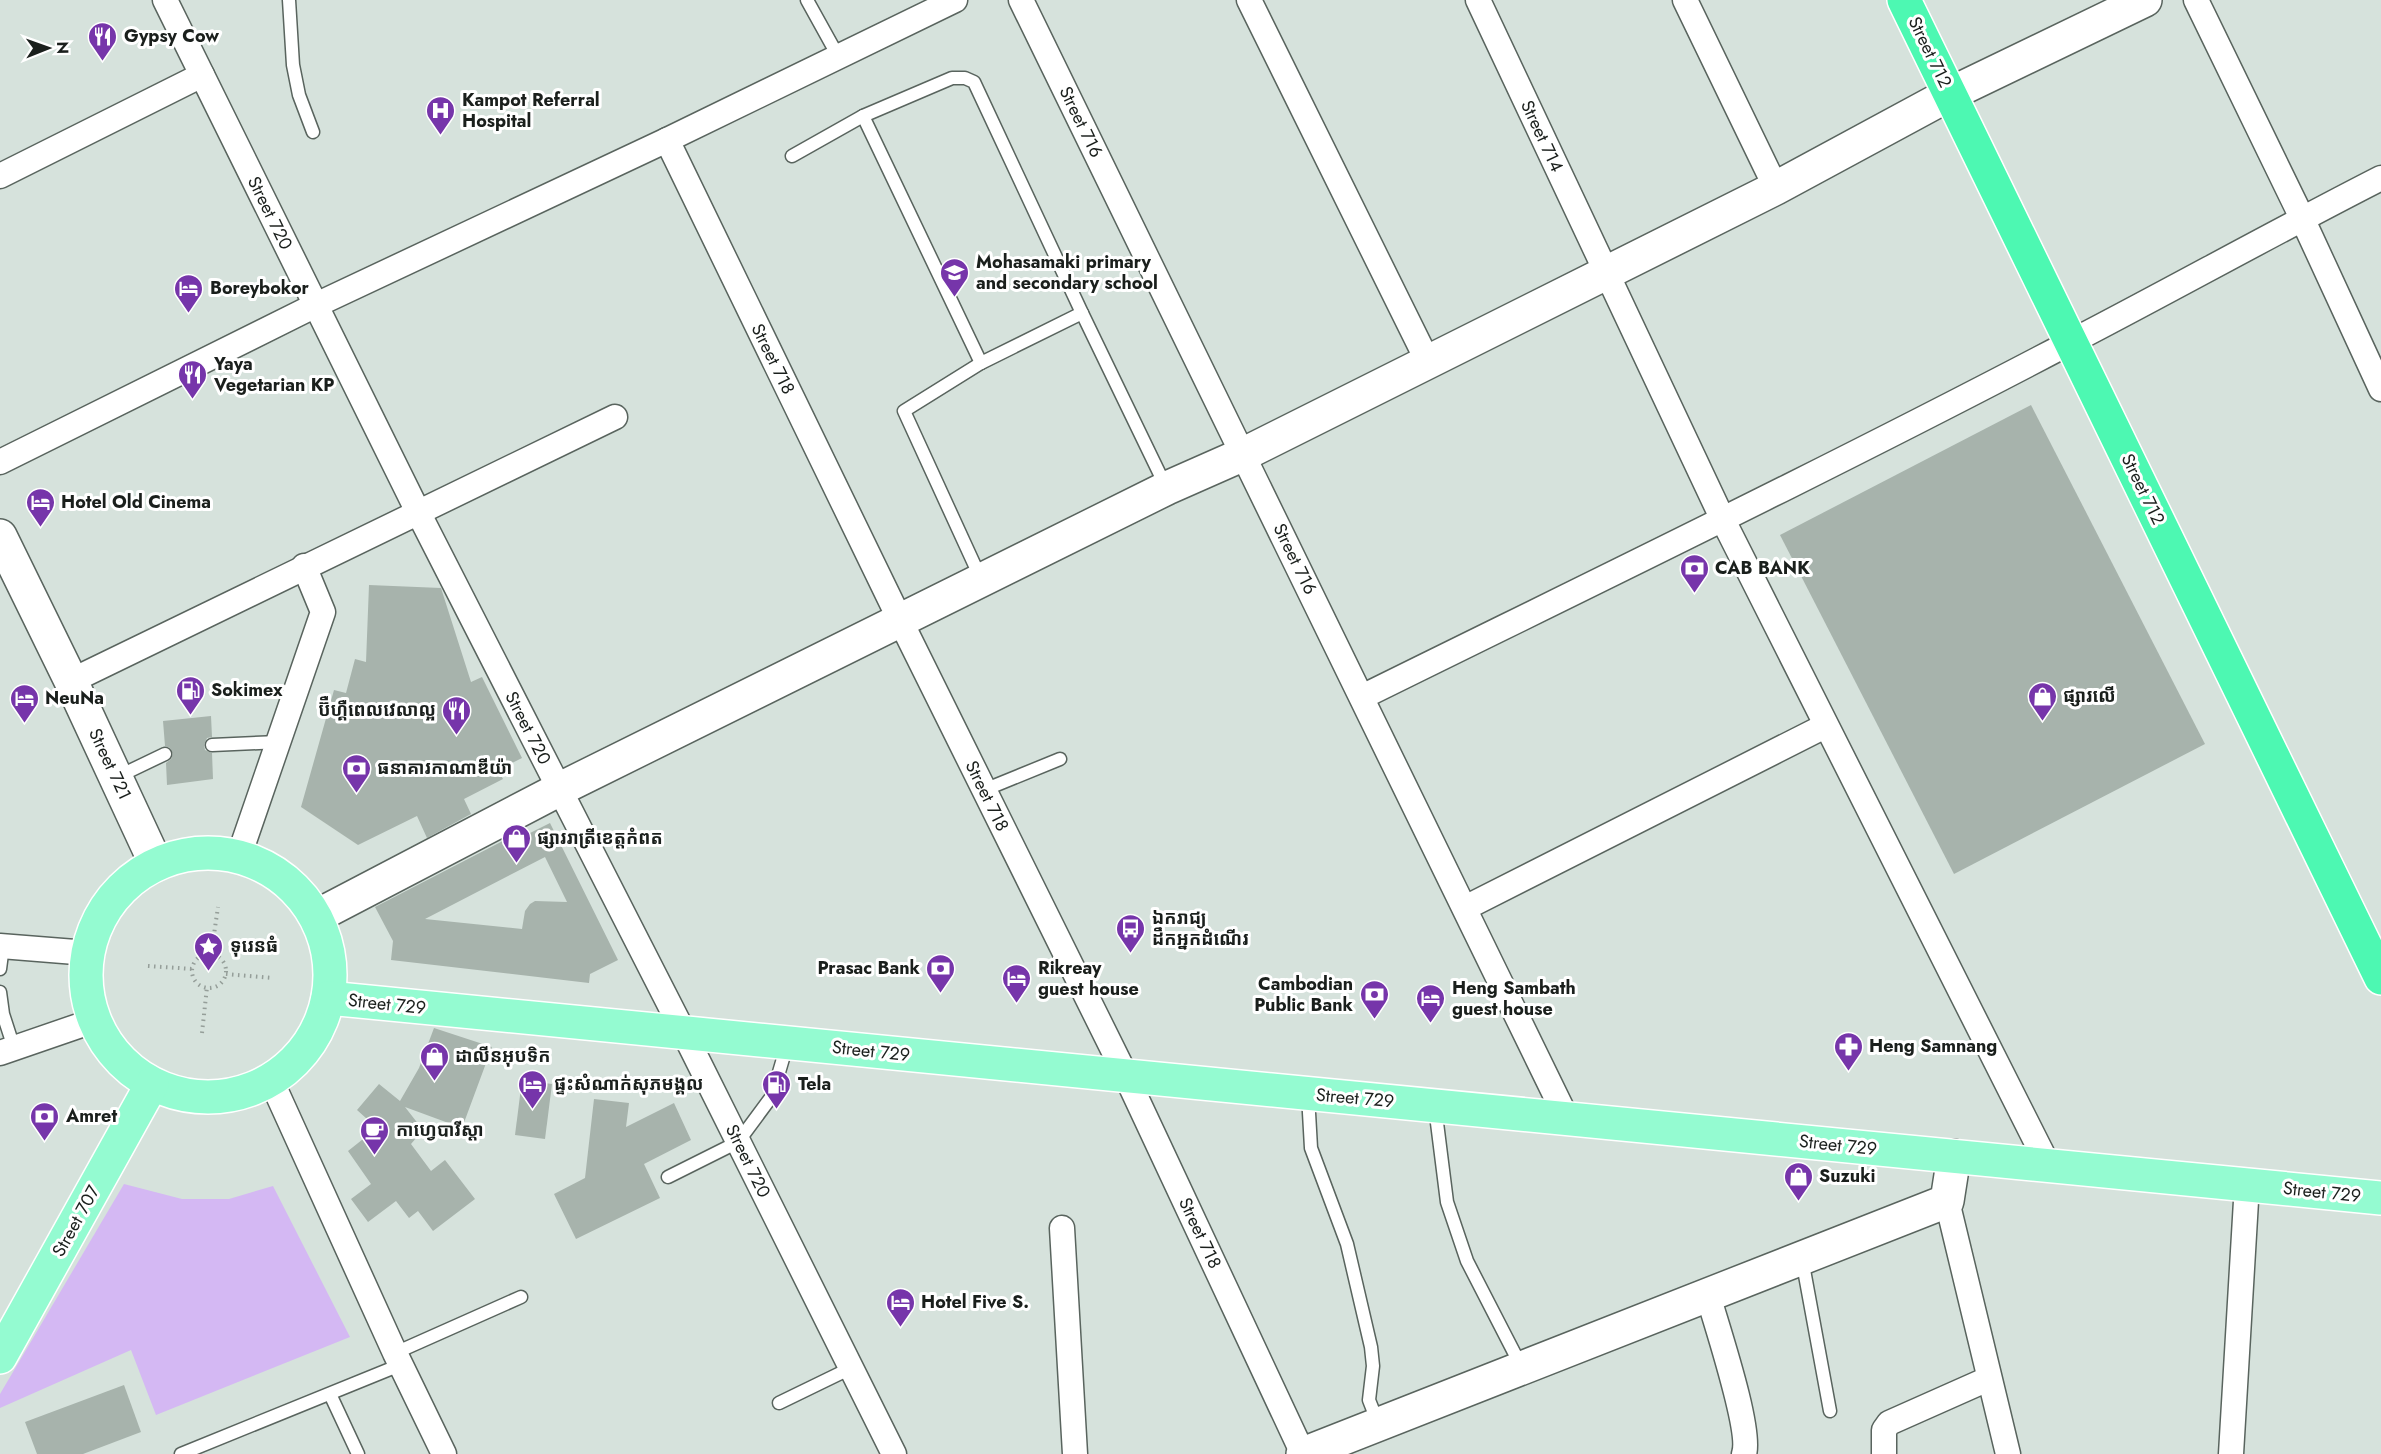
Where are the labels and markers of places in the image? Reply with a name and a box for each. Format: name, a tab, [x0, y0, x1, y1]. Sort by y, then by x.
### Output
restaurant icon: Gypsy Cow	[87, 20, 119, 62]
place label: Gypsy Cow	[124, 23, 219, 49]
place label: Kampot Referral Hospital	[462, 87, 600, 134]
hospital icon: Kampot Referral Hospital	[425, 94, 457, 136]
place label: Mohasamaki primary and secondary school	[976, 249, 1158, 296]
school or university icon: Mohasamaki primary and secondary school	[939, 256, 971, 298]
hotel icon: Boreybokor	[173, 272, 205, 314]
place label: Boreybokor	[210, 275, 310, 301]
place label: Yaya Vegetarian KP	[213, 351, 334, 398]
restaurant icon: Yaya Vegetarian KP	[177, 358, 209, 400]
hotel icon: Hotel Old Cinema	[24, 486, 56, 528]
place label: Hotel Old Cinema	[61, 489, 211, 515]
bank icon: CAB BANK	[1678, 552, 1710, 594]
place label: CAB BANK	[1715, 555, 1810, 581]
fuel station icon: Sokimex	[174, 674, 206, 716]
place label: Sokimex	[211, 677, 283, 703]
shop icon: ផ្សារលើ	[2026, 680, 2058, 722]
hotel icon: NeuNa	[8, 682, 40, 724]
place label: ផ្សារលើ	[2063, 683, 2116, 709]
place label: NeuNa	[45, 685, 104, 711]
restaurant icon: ប៊ឺហ្គឺពេលវេលាល្អ	[441, 694, 473, 736]
place label: ប៊ឺហ្គឺពេលវេលាល្អ	[318, 695, 436, 723]
bank icon: ធនាគារកាណាឌីយ៉ា	[340, 752, 372, 794]
place label: ធនាគារកាណាឌីយ៉ា	[377, 755, 512, 781]
shop icon: ផ្សាររាត្រីខេត្តកំពត	[500, 822, 532, 864]
place label: ផ្សាររាត្រីខេត្តកំពត	[537, 825, 663, 851]
place label: ឯករាជ្យ ដឹកអ្នកដំណើរ	[1152, 905, 1249, 952]
bus stop icon: ឯករាជ្យ ដឹកអ្នកដំណើរ	[1115, 912, 1147, 954]
place icon: ទុរេនធំ	[193, 930, 225, 972]
place label: ទុរេនធំ	[230, 933, 278, 959]
bank icon: Prasac Bank	[925, 952, 957, 994]
place label: Prasac Bank	[817, 955, 921, 981]
place label: Rikreay guest house	[1038, 955, 1139, 1002]
hotel icon: Rikreay guest house	[1001, 962, 1033, 1004]
place label: Cambodian Public Bank	[1254, 971, 1354, 1018]
place label: Heng Sambath guest house	[1452, 975, 1576, 1022]
bank icon: Cambodian Public Bank	[1358, 978, 1390, 1020]
hotel icon: Heng Sambath guest house	[1415, 982, 1447, 1024]
pharmacy icon: Heng Samnang	[1832, 1030, 1864, 1072]
place label: Heng Samnang	[1869, 1033, 1997, 1059]
shop icon: ដាលីនអុបទិក	[418, 1040, 450, 1082]
place label: ដាលីនអុបទិក	[455, 1043, 551, 1069]
hotel icon: ផ្ទះសំណាក់សុភមង្គល	[517, 1068, 549, 1110]
fuel station icon: Tela	[761, 1068, 793, 1110]
place label: ផ្ទះសំណាក់សុភមង្គល	[554, 1071, 704, 1097]
place label: Tela	[798, 1071, 831, 1097]
bank icon: Amret	[29, 1100, 61, 1142]
place label: Amret	[65, 1103, 117, 1129]
cafe icon: កាហ្វេបារីស្តា	[359, 1114, 391, 1156]
place label: កាហ្វេបារីស្តា	[396, 1117, 484, 1143]
shop icon: Suzuki	[1782, 1160, 1814, 1202]
place label: Suzuki	[1819, 1163, 1876, 1189]
hotel icon: Hotel Five S.	[884, 1286, 916, 1328]
place label: Hotel Five S.	[921, 1289, 1029, 1315]

